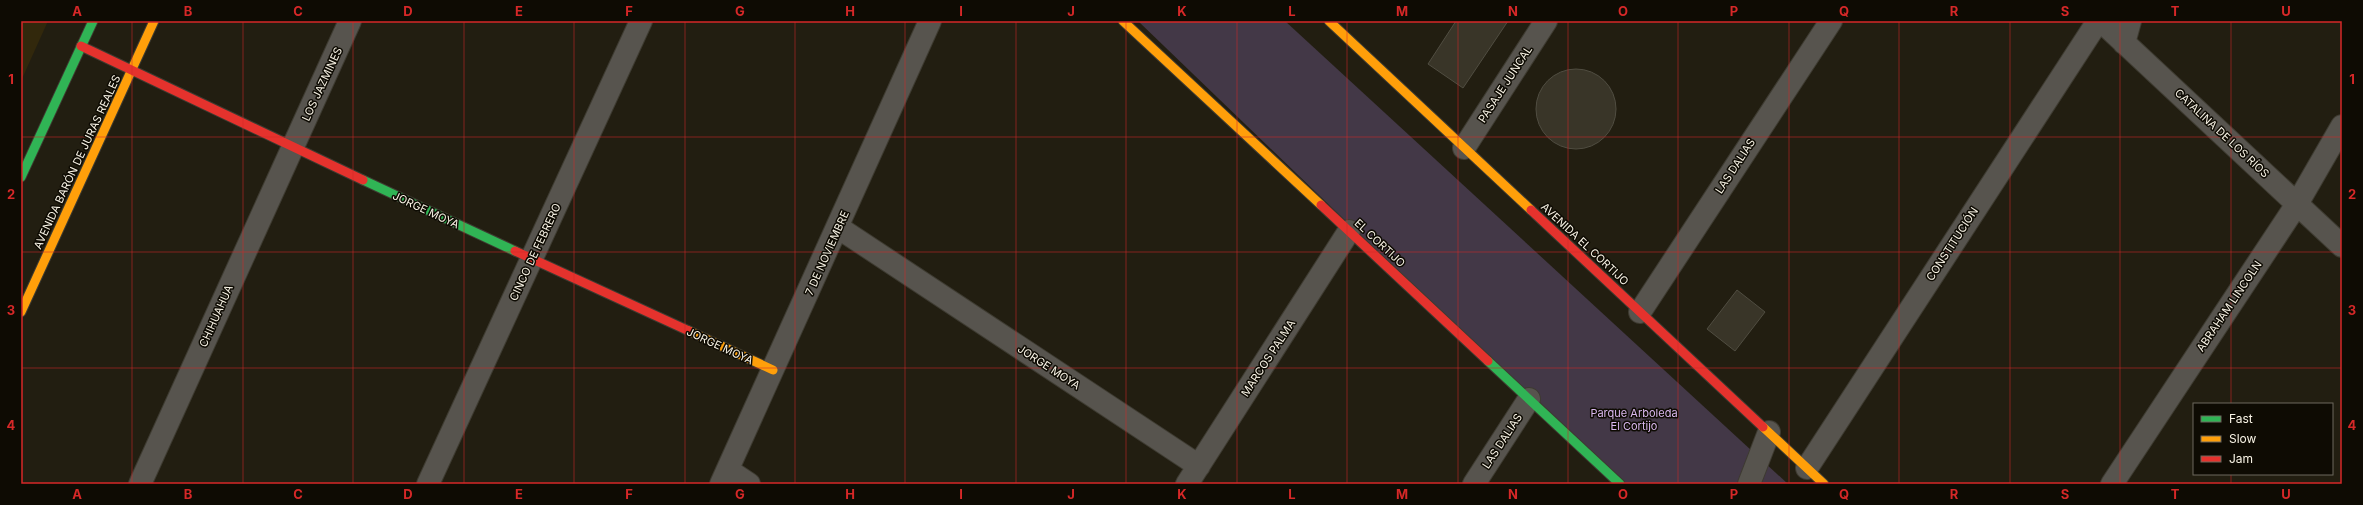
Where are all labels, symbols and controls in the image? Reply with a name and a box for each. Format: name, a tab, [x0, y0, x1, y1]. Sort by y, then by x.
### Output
text: A	[72, 3, 82, 19]
text: B	[184, 3, 193, 19]
text: C	[293, 3, 303, 19]
text: D	[403, 3, 413, 19]
text: E	[515, 3, 523, 19]
text: F	[625, 3, 633, 19]
text: G	[735, 3, 745, 19]
text: H	[845, 3, 855, 19]
text: I	[959, 3, 963, 19]
text: J	[1067, 3, 1075, 19]
text: K	[1177, 3, 1187, 19]
text: L	[1288, 3, 1296, 19]
text: M	[1396, 3, 1408, 19]
text: N	[1508, 3, 1518, 19]
text: O	[1618, 3, 1628, 19]
text: P	[1730, 3, 1738, 19]
text: Q	[1839, 3, 1849, 19]
text: R	[1950, 3, 1959, 19]
text: S	[2061, 3, 2069, 19]
text: T	[2171, 3, 2180, 19]
text: U	[2281, 3, 2291, 19]
street label: PASAJE JUNCAL	[1475, 43, 1535, 125]
street label: LOS JAZMINES	[299, 45, 345, 123]
text: 1	[8, 71, 14, 87]
text: 1	[2349, 71, 2355, 87]
street label: AVENIDA BARÓN DE JURAS REALES	[30, 73, 124, 251]
street label: CATALINA DE LOS RÍOS	[2172, 86, 2272, 180]
street label: LAS DALIAS	[1712, 136, 1758, 196]
text: 2	[7, 186, 15, 202]
text: 2	[2348, 186, 2356, 202]
street label: JORGE MOYA	[390, 188, 462, 232]
street label: AVENIDA EL CORTIJO	[1538, 200, 1632, 288]
street label: CINCO DE FEBRERO	[506, 201, 564, 303]
street label: CONSTITUCIÓN	[1923, 205, 1981, 283]
street label: 7 DE NOVIEMBRE	[802, 208, 852, 298]
street label: EL CORTIJO	[1352, 216, 1408, 270]
street label: ABRAHAM LINCOLN	[2193, 258, 2265, 354]
street label: CHIHUAHUA	[196, 282, 236, 349]
text: 3	[7, 302, 15, 318]
text: 3	[2348, 302, 2356, 318]
street label: MARCOS PALMA	[1238, 317, 1298, 399]
street label: JORGE MOYA	[684, 324, 756, 368]
street label: JORGE MOYA	[1015, 342, 1083, 393]
legend	[2193, 403, 2333, 475]
park label: Parque Arboleda El Cortijo	[1590, 406, 1678, 433]
street label: LAS DALIAS	[1479, 411, 1525, 471]
text: Fast	[2229, 411, 2253, 426]
text: 4	[7, 417, 16, 433]
text: 4	[2348, 417, 2357, 433]
text: Slow	[2229, 431, 2257, 446]
text: Jam	[2229, 451, 2253, 466]
text: A	[72, 486, 82, 502]
text: B	[184, 486, 193, 502]
text: C	[293, 486, 303, 502]
text: D	[403, 486, 413, 502]
text: E	[515, 486, 523, 502]
text: F	[625, 486, 633, 502]
text: G	[735, 486, 745, 502]
text: H	[845, 486, 855, 502]
text: I	[959, 486, 963, 502]
text: J	[1067, 486, 1075, 502]
text: K	[1177, 486, 1187, 502]
text: L	[1288, 486, 1296, 502]
text: M	[1396, 486, 1408, 502]
text: N	[1508, 486, 1518, 502]
text: O	[1618, 486, 1628, 502]
text: P	[1730, 486, 1738, 502]
text: Q	[1839, 486, 1849, 502]
text: R	[1950, 486, 1959, 502]
text: S	[2061, 486, 2069, 502]
text: T	[2171, 486, 2180, 502]
text: U	[2281, 486, 2291, 502]

